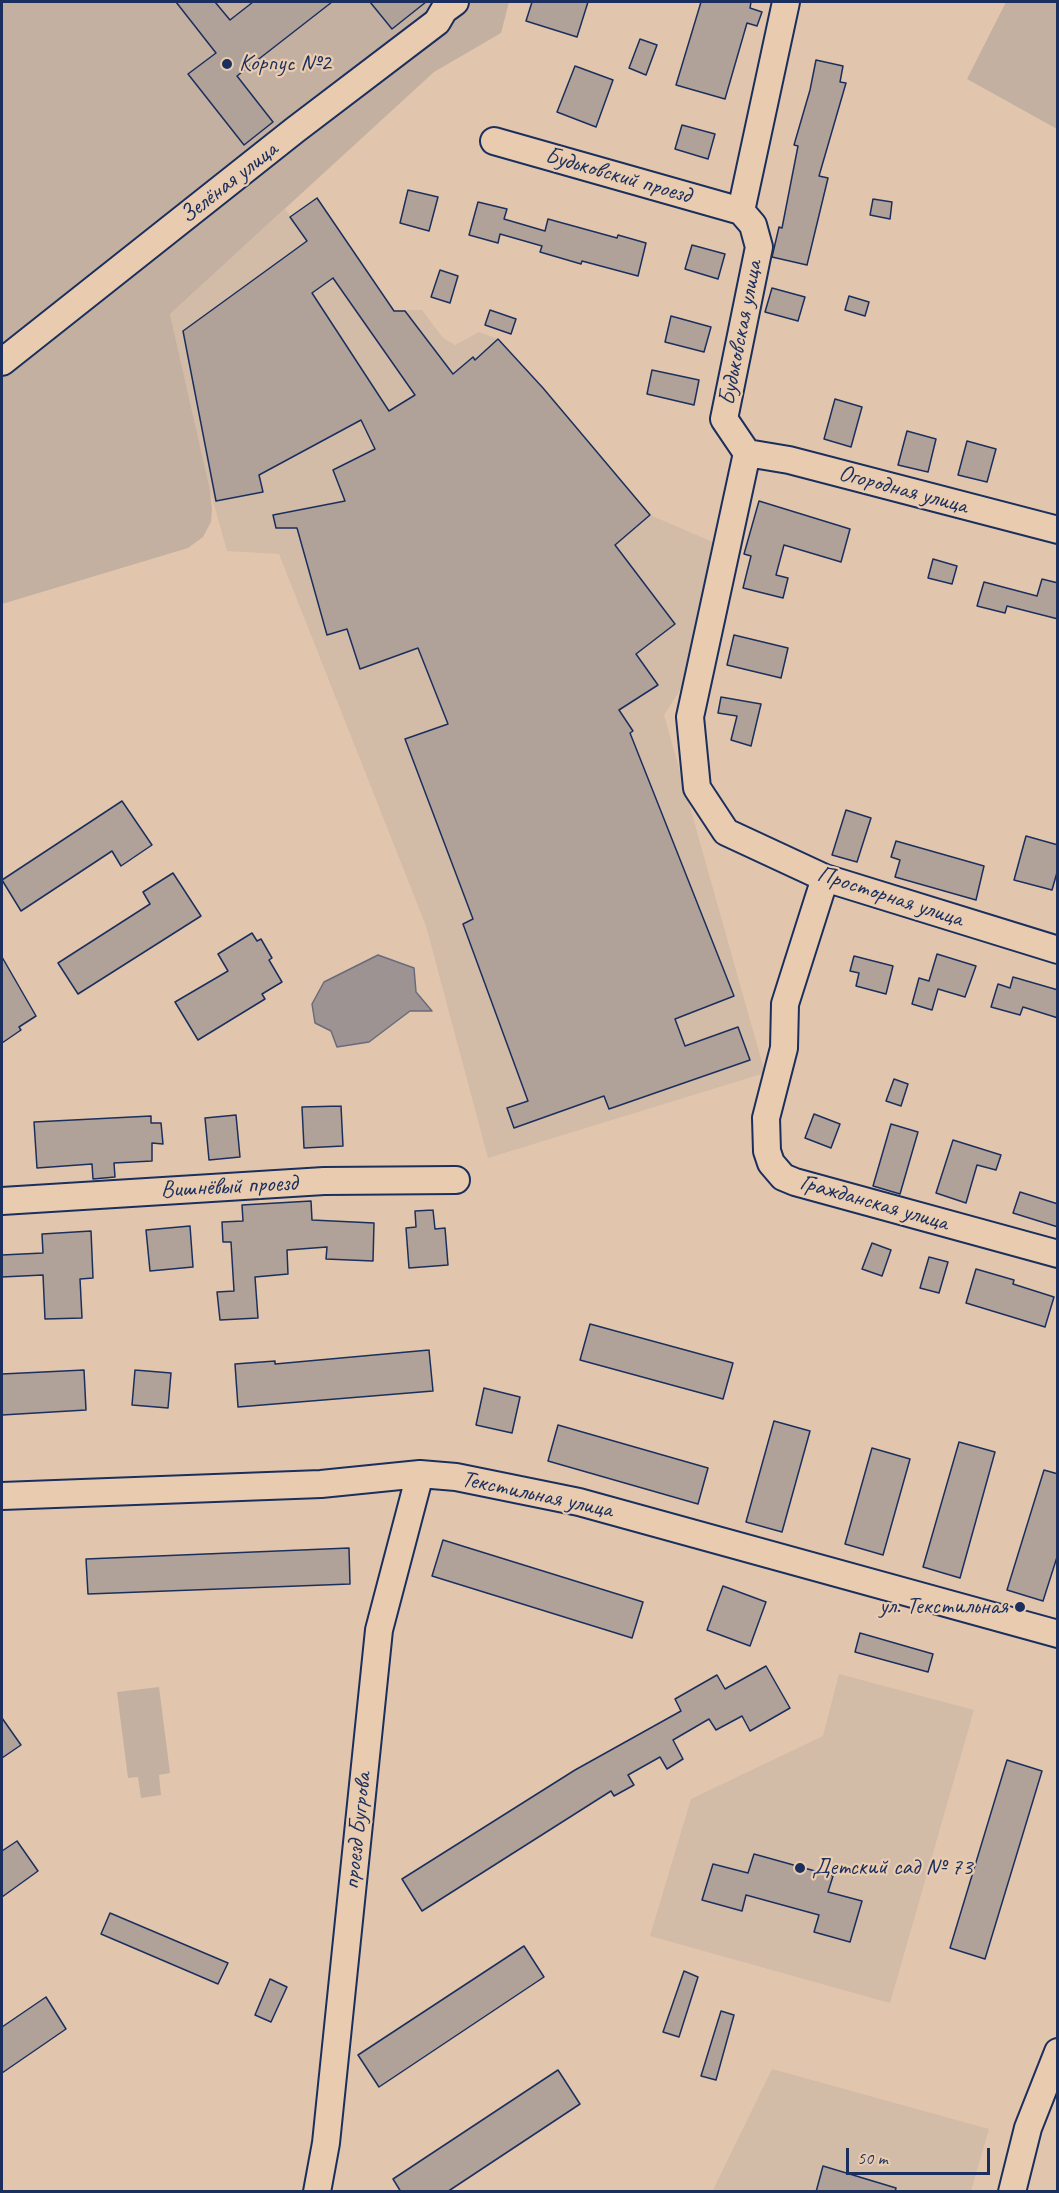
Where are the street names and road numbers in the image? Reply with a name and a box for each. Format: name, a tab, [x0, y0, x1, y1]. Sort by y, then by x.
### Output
street label: Зелёная улица	[174, 136, 284, 230]
street label: Будьковский проезд	[542, 141, 694, 211]
street label: Будьковская улица	[713, 258, 769, 408]
street label: Огородная улица	[835, 459, 971, 521]
street label: Просторная улица	[813, 860, 967, 934]
street label: Гражданская улица	[796, 1168, 952, 1238]
street label: Вишнёвый проезд	[160, 1169, 298, 1205]
street label: Текстильная улица	[459, 1465, 615, 1525]
street label: проезд Бугрова	[338, 1771, 378, 1891]

